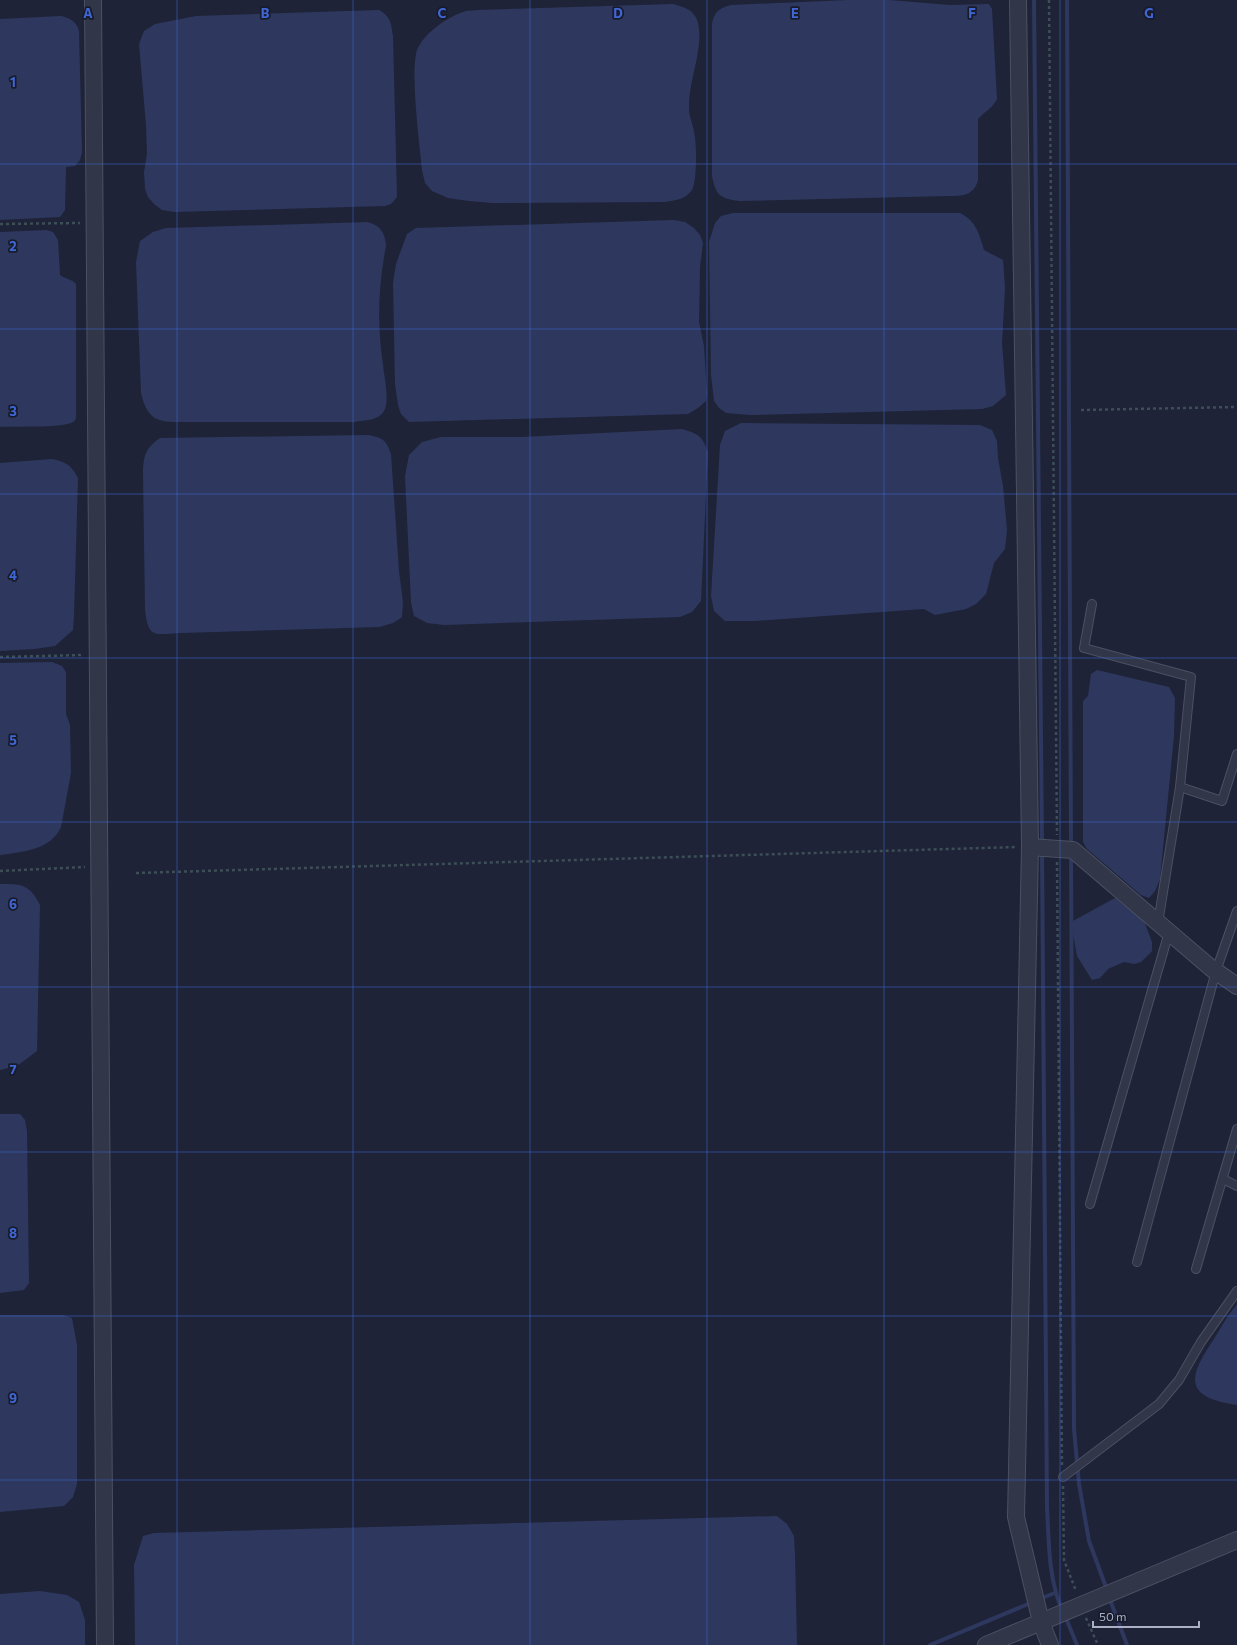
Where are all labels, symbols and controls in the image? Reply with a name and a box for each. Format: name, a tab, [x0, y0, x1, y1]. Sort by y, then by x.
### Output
text: A	[83, 5, 93, 21]
text: B	[261, 5, 270, 21]
text: C	[438, 5, 447, 21]
text: D	[613, 5, 623, 21]
text: E	[791, 5, 799, 21]
text: F	[968, 5, 976, 21]
text: G	[1144, 5, 1154, 21]
text: 1	[10, 74, 16, 90]
text: 2	[9, 238, 17, 254]
text: 3	[9, 403, 17, 419]
text: 4	[9, 567, 17, 583]
text: 5	[9, 732, 17, 748]
text: 6	[9, 896, 17, 912]
text: 7	[9, 1061, 17, 1077]
text: 8	[9, 1225, 17, 1241]
text: 9	[9, 1390, 17, 1406]
scale bar	[1093, 1603, 1199, 1629]
text: 50 m	[1099, 1609, 1127, 1623]

